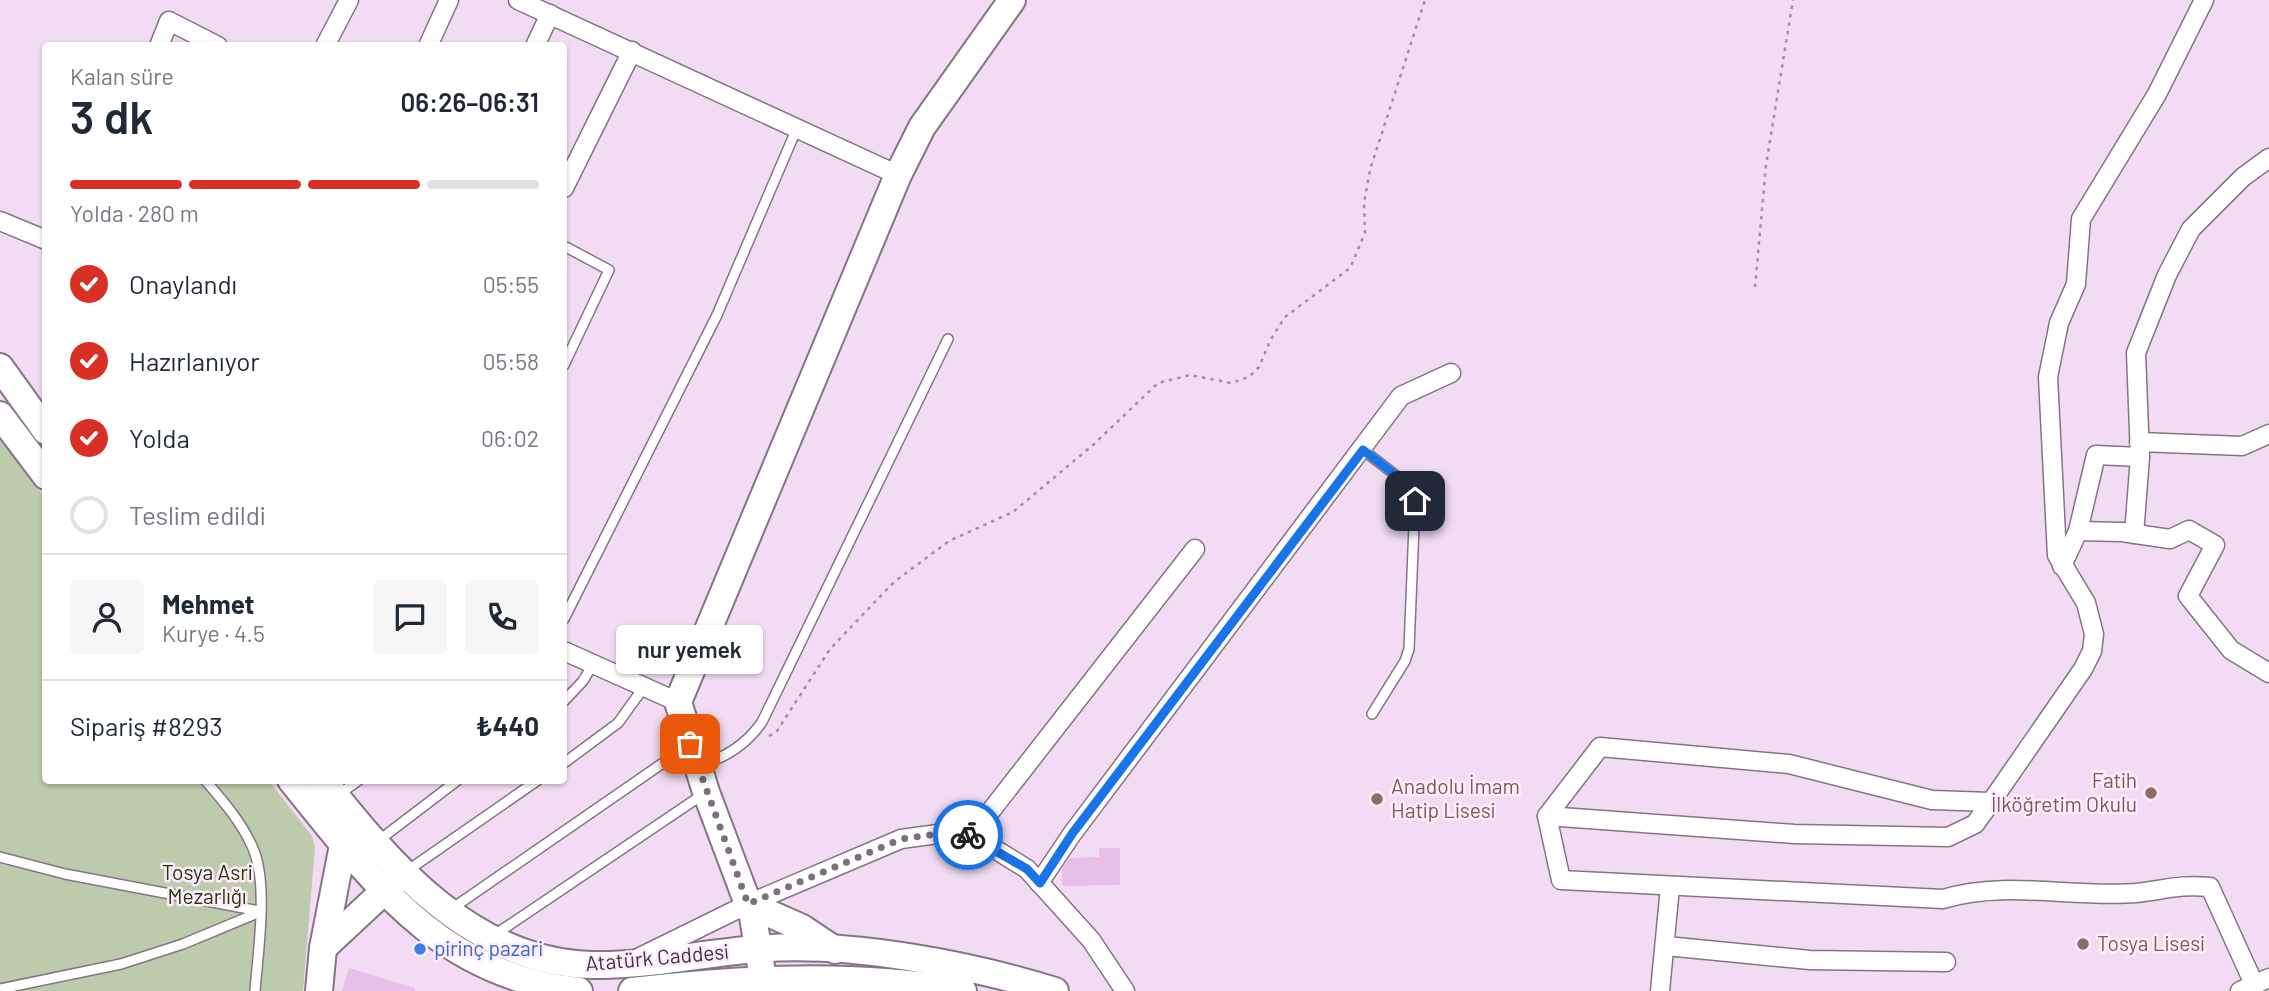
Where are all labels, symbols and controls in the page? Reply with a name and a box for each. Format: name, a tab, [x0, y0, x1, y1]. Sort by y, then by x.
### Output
text: Kalan süre	[70, 62, 174, 90]
text: 06:26–06:31	[400, 86, 539, 117]
text: 3 dk	[70, 88, 153, 143]
text: Yolda · 280 m	[70, 199, 199, 227]
icon: check	[70, 265, 108, 303]
text: Onaylandı	[129, 268, 237, 299]
text: 05:55	[483, 270, 539, 298]
icon: check	[70, 342, 108, 380]
text: Hazırlanıyor	[129, 345, 260, 376]
text: 05:58	[483, 347, 539, 375]
icon: check	[70, 419, 108, 457]
text: Yolda	[129, 422, 190, 453]
text: 06:02	[481, 424, 539, 452]
pin	[1385, 471, 1445, 531]
icon: home	[1396, 482, 1434, 520]
text: Teslim edildi	[129, 499, 266, 530]
button: person	[70, 580, 144, 654]
button: chat	[373, 580, 447, 654]
button: phone	[465, 580, 539, 654]
text: Mehmet	[162, 588, 254, 619]
text: Kurye · 4.5	[162, 619, 265, 647]
callout: nur yemek	[616, 625, 764, 674]
text: nur yemek	[637, 635, 742, 663]
text: Sipariş #8293	[70, 710, 223, 741]
text: ₺440	[476, 710, 539, 741]
pin	[660, 714, 720, 774]
icon: bag	[671, 725, 709, 763]
place label: Fatih İlköğretim Okulu	[1991, 767, 2137, 816]
place label: Anadolu İmam Hatip Lisesi	[1391, 773, 1520, 822]
marker: Fatih İlköğretim Okulu	[2143, 785, 2159, 801]
marker: Anadolu İmam Hatip Lisesi	[1369, 791, 1385, 807]
courier	[933, 800, 1003, 870]
icon: bike	[949, 816, 987, 854]
park label: Tosya Asri Mezarlığı	[162, 859, 252, 908]
place label: Tosya Lisesi	[2097, 930, 2205, 955]
place label: pirinç pazari	[434, 935, 543, 960]
marker: Tosya Lisesi	[2075, 936, 2091, 952]
street label: Atatürk Caddesi	[584, 938, 730, 975]
marker: pirinç pazari	[412, 941, 428, 957]

